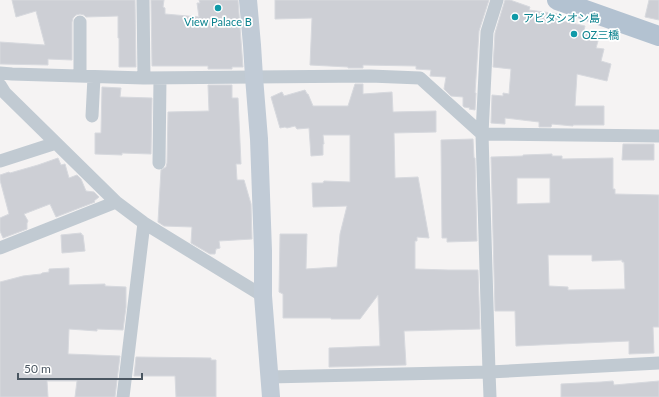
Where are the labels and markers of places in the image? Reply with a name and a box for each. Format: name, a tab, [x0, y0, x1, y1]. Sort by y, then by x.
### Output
marker: View Palace B	[213, 3, 223, 13]
place label: アビタシオン島	[523, 11, 600, 24]
marker: アビタシオン島	[510, 12, 520, 22]
place label: View Palace B	[184, 15, 252, 28]
place label: OZ三橋	[582, 28, 619, 41]
marker: OZ三橋	[569, 29, 579, 39]

